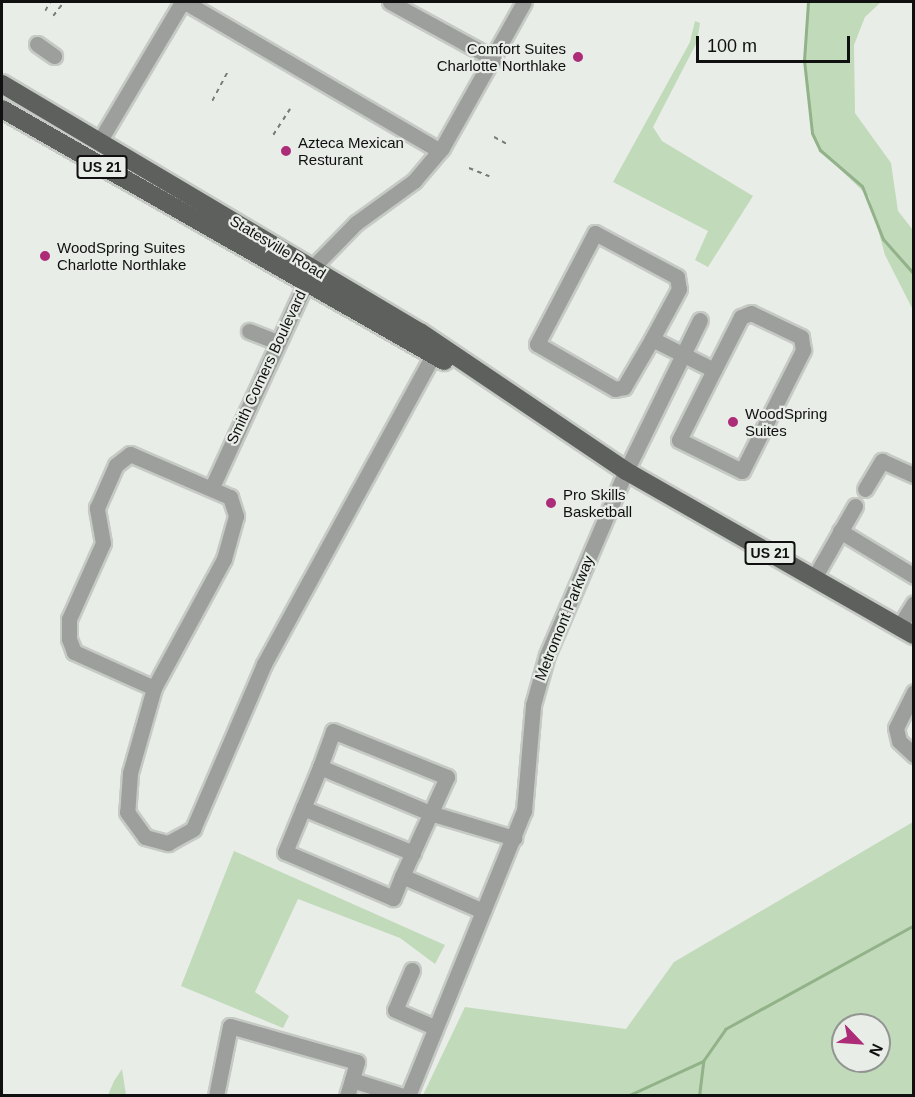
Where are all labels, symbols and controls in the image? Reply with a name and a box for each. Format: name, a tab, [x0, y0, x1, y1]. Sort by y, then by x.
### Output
scale bar	[699, 24, 854, 62]
text: 100 m	[707, 36, 757, 56]
place label: Comfort Suites Charlotte Northlake	[437, 39, 566, 74]
marker: Comfort Suites Charlotte Northlake	[571, 50, 585, 64]
place label: Azteca Mexican Resturant	[298, 133, 404, 168]
marker: Azteca Mexican Resturant	[279, 144, 293, 158]
road number: US 21	[76, 156, 128, 178]
street label: Statesville Road	[227, 211, 329, 283]
place label: WoodSpring Suites Charlotte Northlake	[57, 238, 186, 273]
marker: WoodSpring Suites Charlotte Northlake	[38, 249, 52, 263]
street label: Smith Corners Boulevard	[222, 287, 310, 447]
place label: WoodSpring Suites	[745, 404, 827, 439]
marker: WoodSpring Suites	[726, 415, 740, 429]
place label: Pro Skills Basketball	[563, 485, 632, 520]
marker: Pro Skills Basketball	[544, 496, 558, 510]
road number: US 21	[744, 542, 796, 564]
street label: Metromont Parkway	[531, 553, 597, 683]
north arrow	[831, 1013, 891, 1073]
text: N	[866, 1041, 886, 1059]

